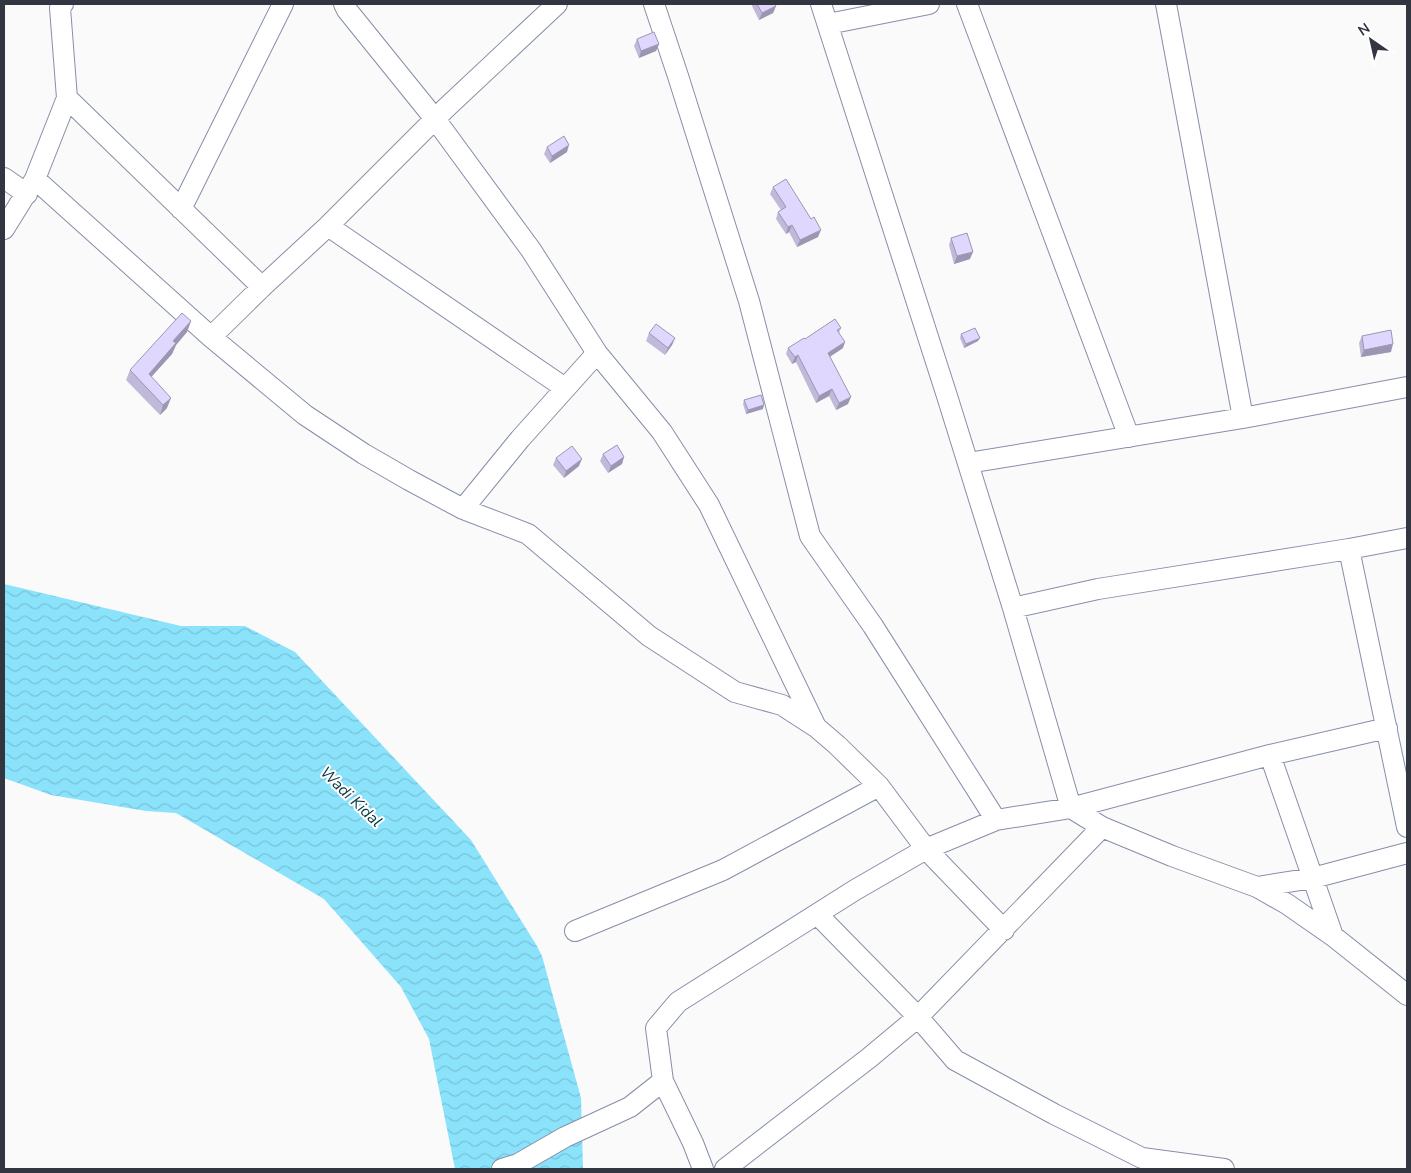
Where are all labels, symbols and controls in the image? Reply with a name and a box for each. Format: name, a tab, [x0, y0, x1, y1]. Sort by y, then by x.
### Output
north arrow	[1346, 15, 1396, 65]
text: N	[1354, 19, 1374, 40]
water label: Wadi Kidal	[315, 762, 387, 832]

